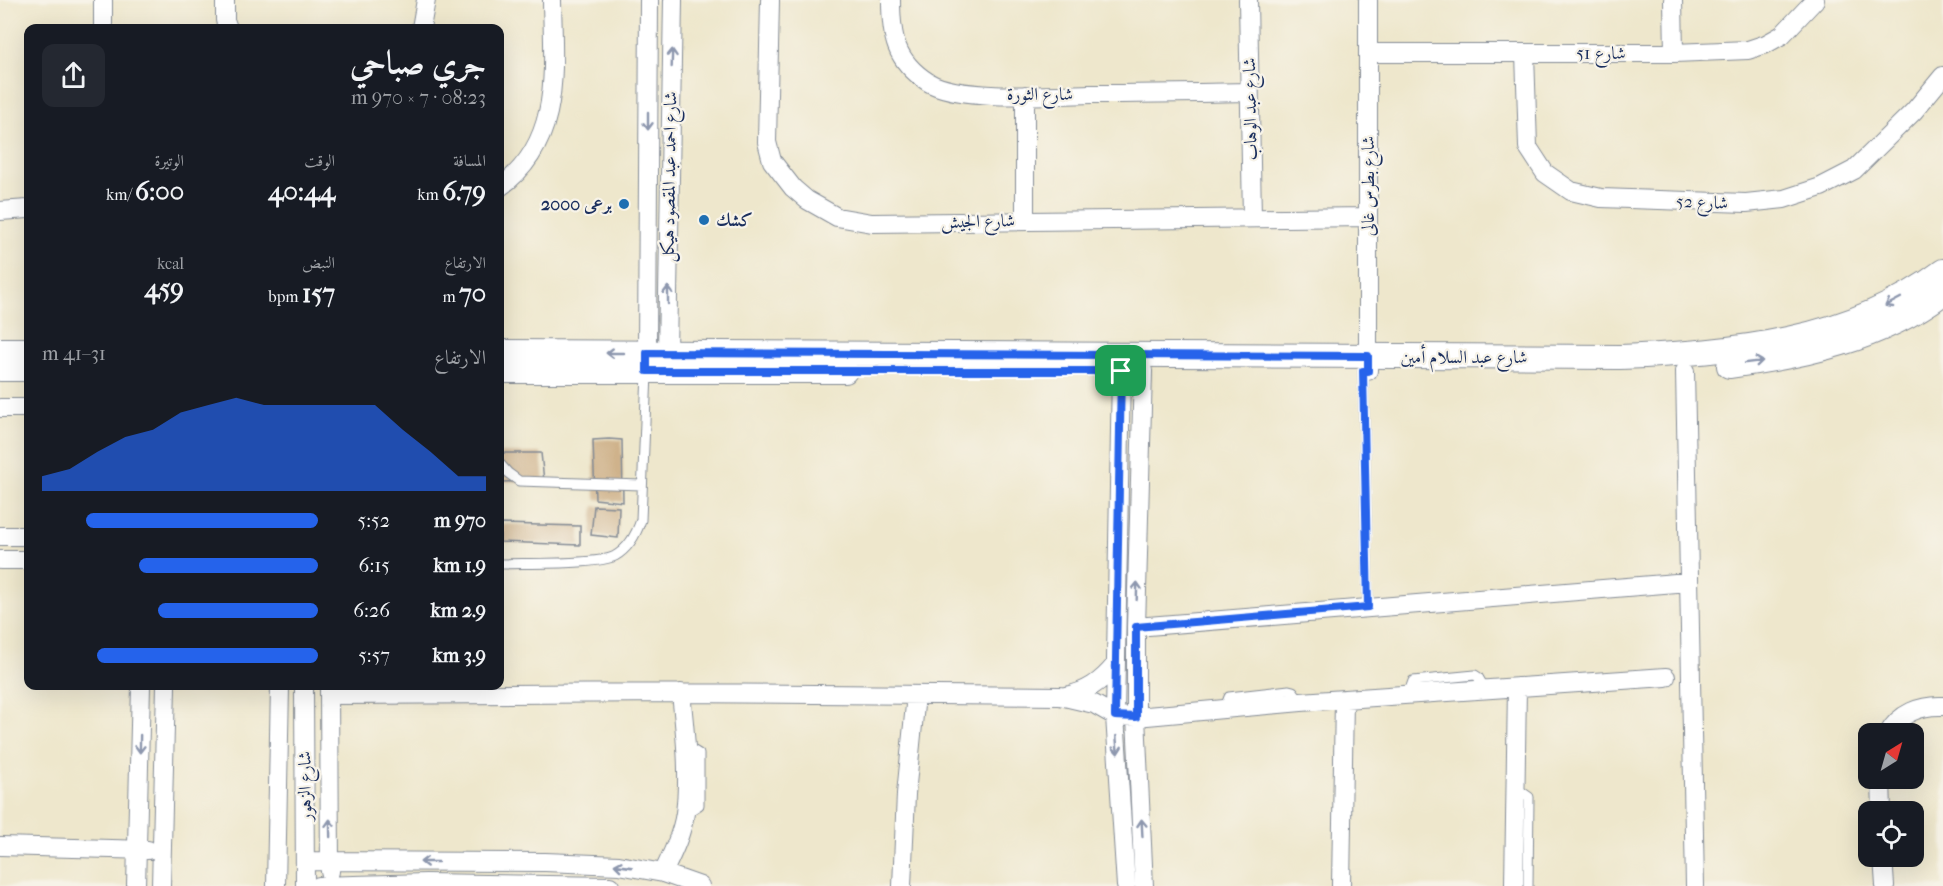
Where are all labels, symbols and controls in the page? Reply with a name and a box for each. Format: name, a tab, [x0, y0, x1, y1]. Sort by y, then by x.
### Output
street label: شارع 51	[1576, 43, 1626, 68]
button: share	[42, 44, 105, 107]
text: جري صباحي	[350, 44, 486, 83]
one-way arrow	[666, 49, 677, 69]
street label: شارع عبد الوهاب	[1239, 57, 1266, 160]
street label: شارع الثورة	[1007, 84, 1073, 109]
text: 08:23 · 7 × 970 m	[351, 86, 486, 109]
street label: شارع احمد عبد المقصود هيكل	[658, 91, 685, 263]
one-way arrow	[642, 111, 654, 131]
street label: شارع بطرس غالى	[1358, 136, 1383, 236]
text: الوتيرة	[154, 151, 184, 170]
text: الوقت	[304, 151, 335, 170]
text: المسافة	[453, 151, 486, 170]
text: 6:00	[135, 176, 184, 207]
text: 40:44	[268, 176, 335, 207]
text: 6.79	[442, 176, 486, 207]
text: /km	[106, 185, 135, 204]
text: km	[417, 185, 442, 204]
street label: شارع 52	[1675, 191, 1728, 218]
place label: برعى 2000	[541, 194, 613, 215]
marker: برعى 2000	[617, 197, 631, 211]
place label: كشك	[716, 210, 753, 231]
street label: شارع الجيش	[941, 210, 1015, 237]
marker: كشك	[697, 213, 711, 227]
text: النبض	[302, 253, 335, 272]
text: الارتفاع	[444, 253, 486, 272]
text: kcal	[157, 254, 184, 273]
text: 459	[144, 273, 184, 304]
text: 157	[302, 278, 335, 309]
text: 70	[459, 278, 486, 309]
one-way arrow	[662, 286, 674, 306]
text: bpm	[268, 287, 302, 306]
text: m	[442, 287, 459, 306]
one-way arrow	[1885, 297, 1903, 308]
text: 31–41 m	[42, 342, 106, 365]
street label: شارع عبد السلام أمين	[1400, 344, 1528, 373]
pin	[1095, 345, 1146, 396]
text: الارتفاع	[434, 346, 486, 369]
one-way arrow	[605, 347, 625, 359]
icon: arrive	[1104, 354, 1137, 387]
one-way arrow	[1744, 357, 1764, 368]
text: 5:52	[358, 509, 390, 532]
text: 970 m	[434, 509, 486, 532]
text: 6:15	[359, 554, 390, 577]
text: 1.9 km	[434, 554, 486, 577]
one-way arrow	[1131, 581, 1142, 601]
text: 6:26	[353, 599, 390, 622]
text: 2.9 km	[430, 599, 486, 622]
text: 5:57	[358, 644, 390, 667]
text: 3.9 km	[433, 644, 486, 667]
north arrow	[1858, 723, 1924, 789]
map controls	[1858, 723, 1924, 867]
one-way arrow	[135, 733, 146, 753]
one-way arrow	[1112, 734, 1123, 754]
street label: شارع الزهور	[294, 751, 321, 823]
button: locate	[1858, 801, 1924, 867]
one-way arrow	[324, 818, 336, 838]
one-way arrow	[1136, 818, 1147, 838]
one-way arrow	[419, 856, 439, 868]
one-way arrow	[614, 861, 634, 872]

